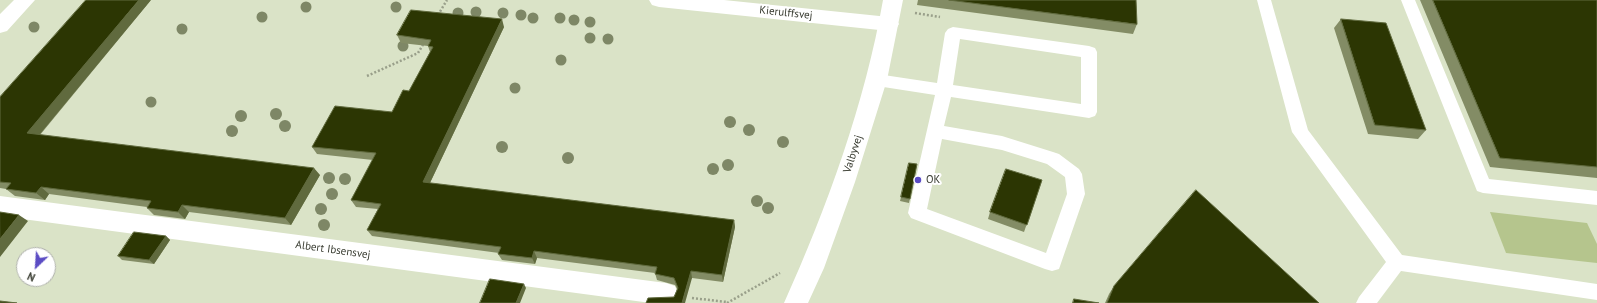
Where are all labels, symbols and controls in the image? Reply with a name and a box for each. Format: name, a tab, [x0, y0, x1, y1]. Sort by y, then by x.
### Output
street label: Kierulffsvej	[759, 4, 813, 22]
street label: Valbyvej	[841, 133, 865, 175]
place label: OK	[926, 173, 940, 187]
marker: OK	[913, 175, 923, 185]
street label: Albert Ibsensvej	[295, 238, 371, 262]
north arrow	[16, 247, 56, 287]
text: N	[25, 269, 38, 285]

